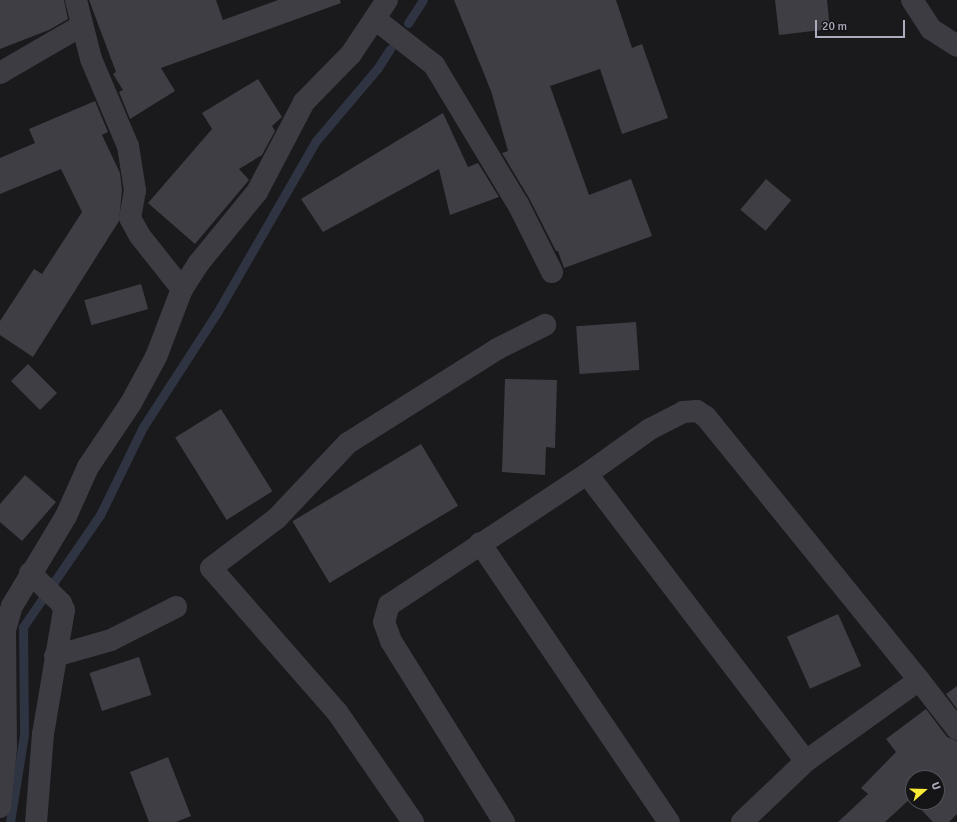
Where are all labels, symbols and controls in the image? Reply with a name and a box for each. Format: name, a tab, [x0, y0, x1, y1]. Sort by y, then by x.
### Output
scale bar	[817, 12, 907, 38]
text: 20 m	[822, 19, 847, 34]
north arrow	[905, 770, 945, 810]
text: U	[928, 780, 943, 792]

